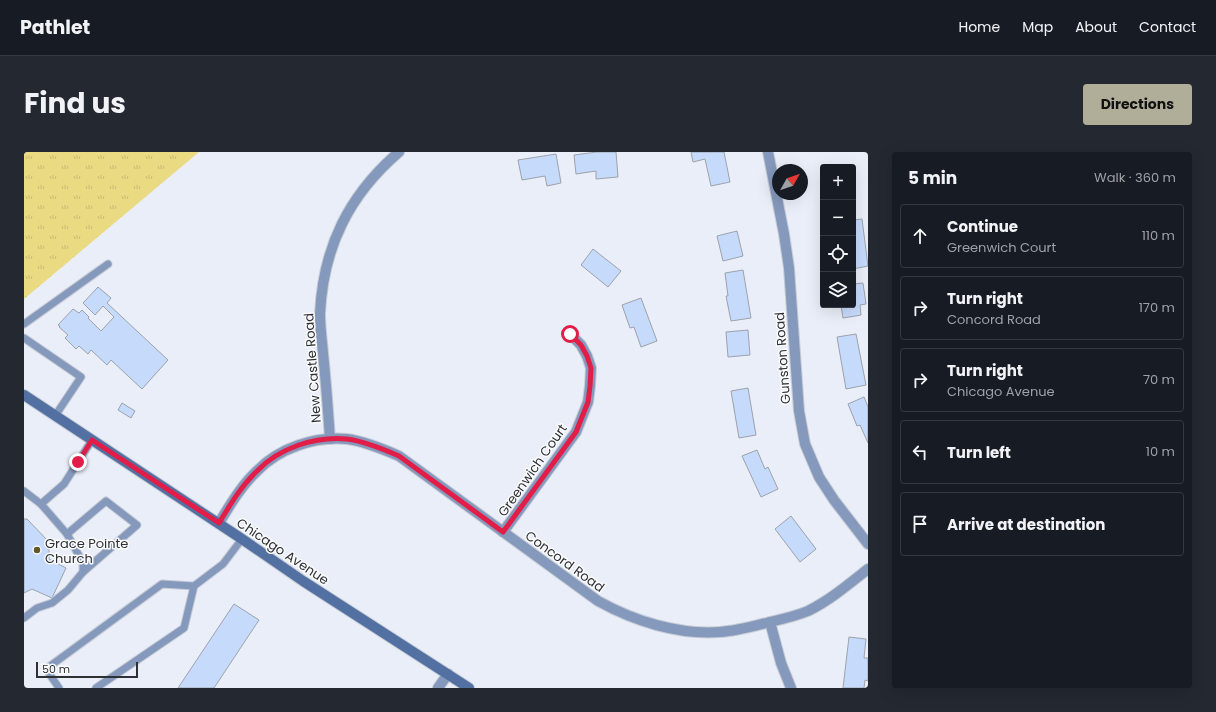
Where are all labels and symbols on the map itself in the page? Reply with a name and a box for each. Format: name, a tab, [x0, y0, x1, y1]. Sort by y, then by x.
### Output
north arrow	[772, 164, 808, 200]
street label: Gunston Road	[770, 311, 795, 405]
street label: New Castle Road	[299, 312, 326, 424]
route start	[561, 325, 579, 343]
street label: Greenwich Court	[493, 420, 572, 520]
route end	[69, 453, 87, 471]
street label: Chicago Avenue	[233, 513, 333, 589]
street label: Concord Road	[521, 526, 608, 597]
place label: Grace Pointe Church	[45, 534, 128, 568]
marker: Grace Pointe Church	[32, 545, 42, 555]
scale bar	[36, 660, 138, 679]

